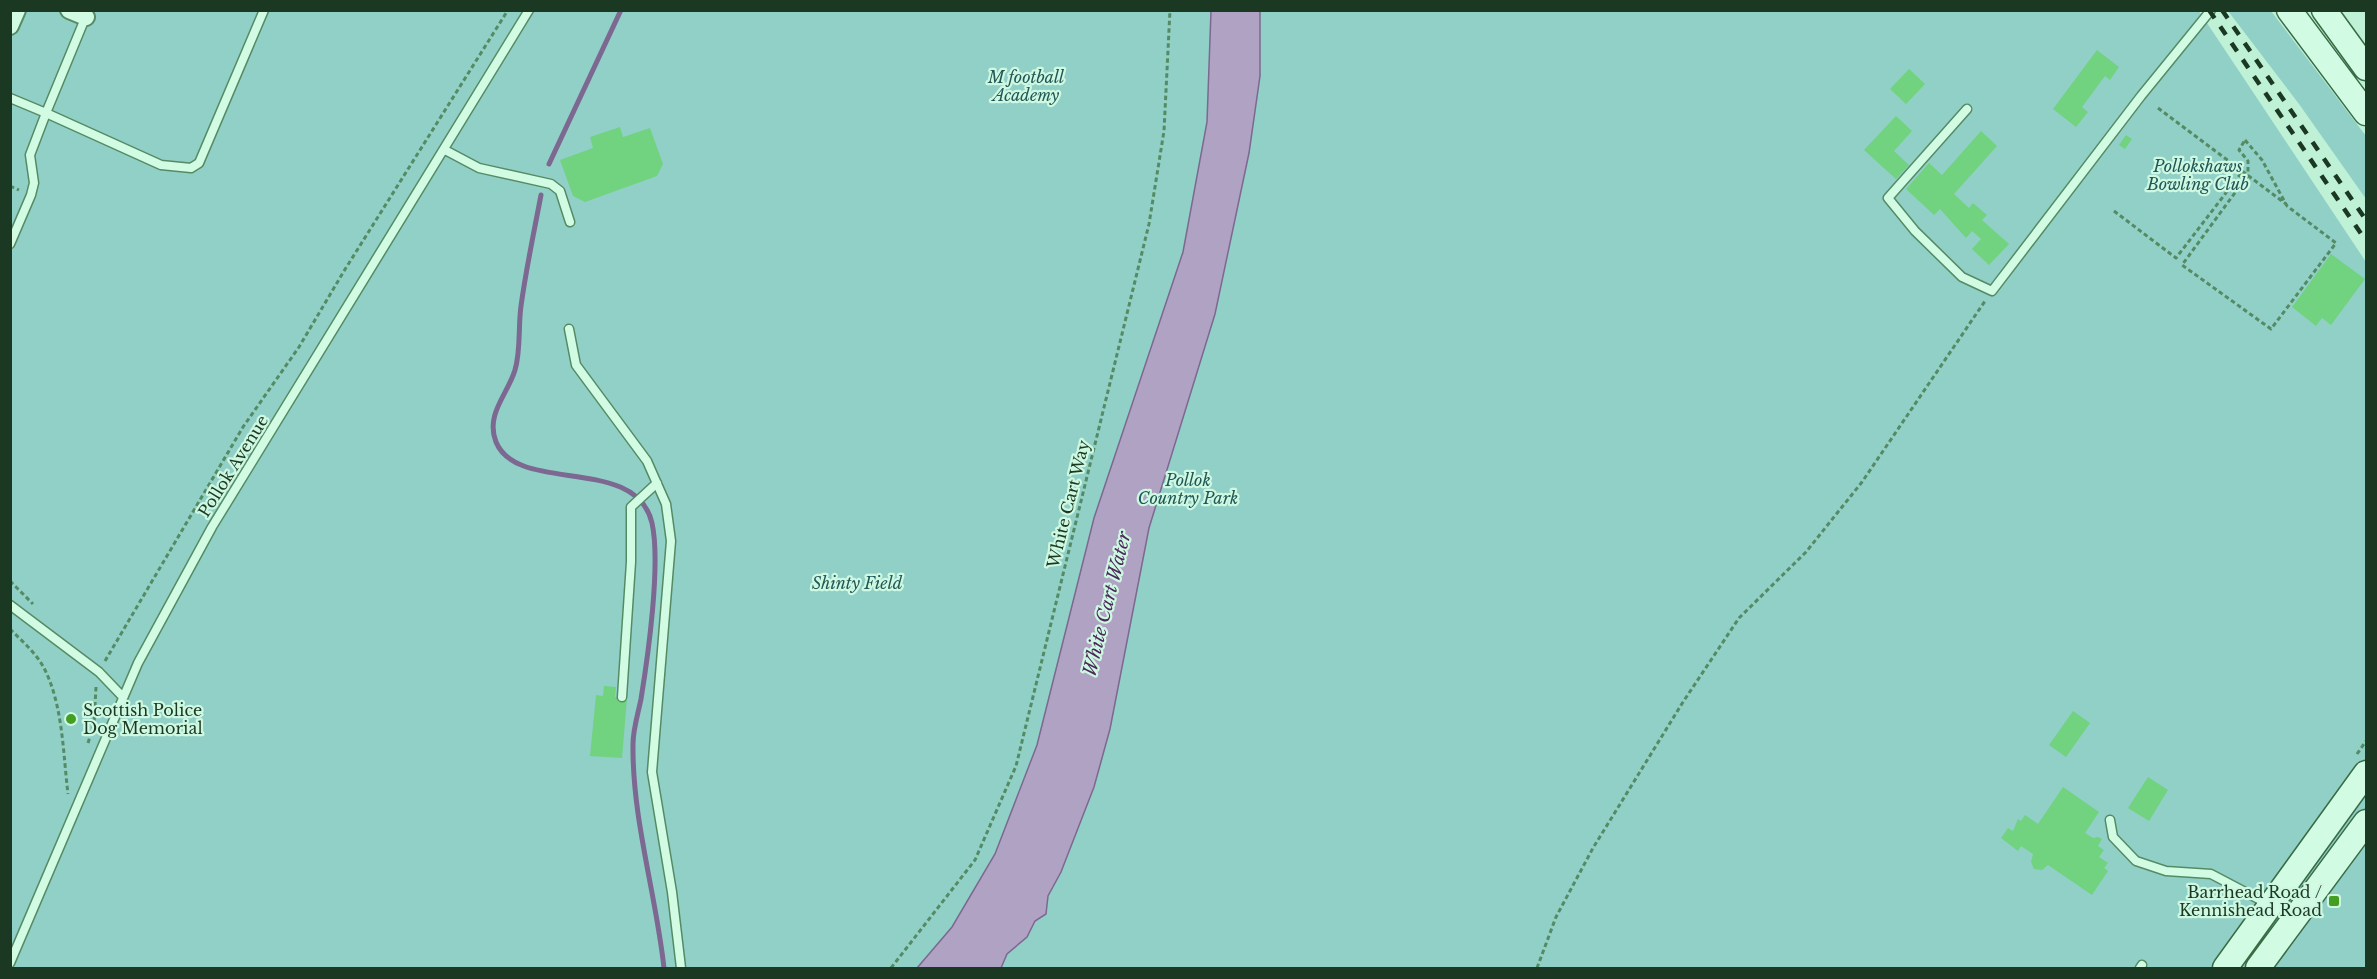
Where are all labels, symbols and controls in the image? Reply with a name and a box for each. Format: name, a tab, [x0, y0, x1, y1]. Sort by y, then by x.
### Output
park label: M football Academy	[987, 67, 1065, 105]
park label: Pollokshaws Bowling Club	[2146, 156, 2249, 194]
street label: Pollok Avenue	[194, 411, 272, 521]
street label: White Cart Way	[1042, 437, 1094, 571]
park label: Pollok Country Park	[1138, 470, 1238, 508]
water label: White Cart Water	[1078, 529, 1136, 679]
park label: Shinty Field	[812, 573, 903, 593]
place label: Scottish Police Dog Memorial	[83, 700, 203, 738]
marker: Scottish Police Dog Memorial	[64, 712, 78, 726]
place label: Barrhead Road / Kennishead Road	[2179, 882, 2322, 920]
marker: Barrhead Road / Kennishead Road	[2327, 894, 2341, 908]

